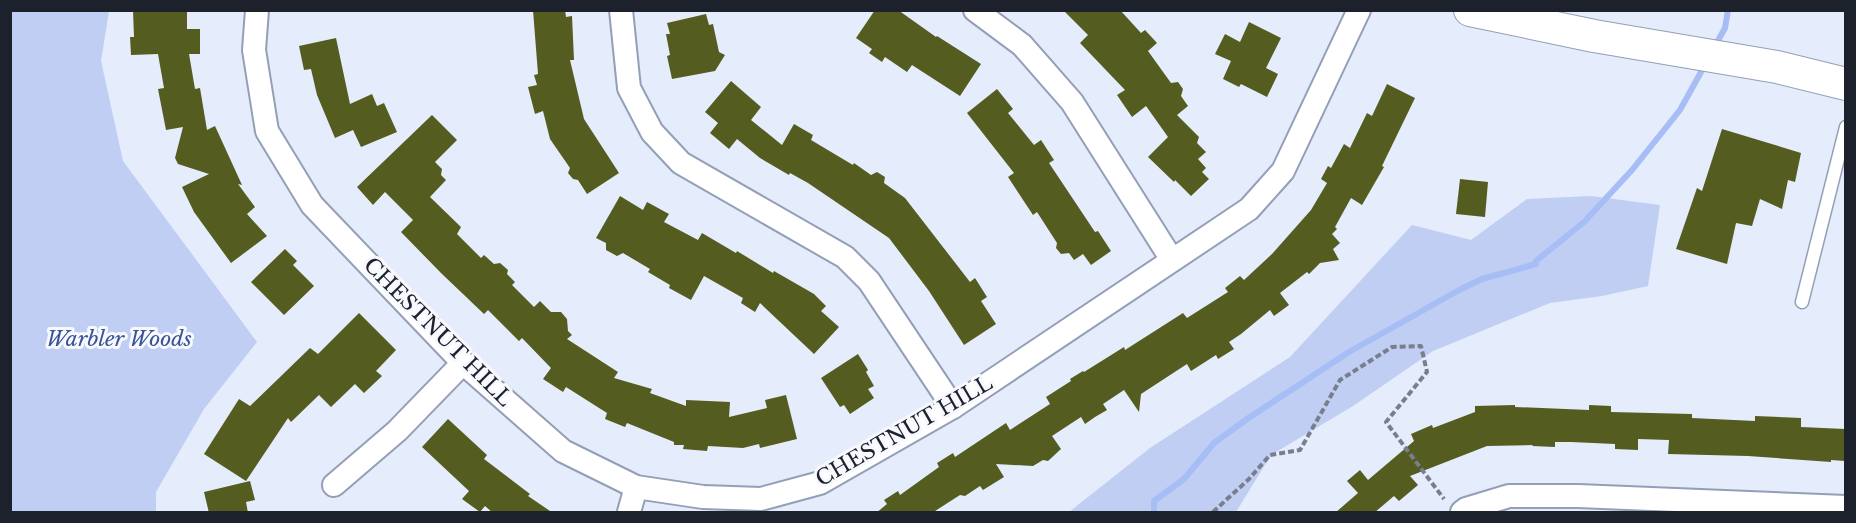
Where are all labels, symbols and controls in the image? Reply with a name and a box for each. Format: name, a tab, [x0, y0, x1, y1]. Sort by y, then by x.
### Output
street label: CHESTNUT HILL	[358, 252, 518, 412]
park label: Warbler Woods	[46, 326, 192, 352]
street label: CHESTNUT HILL	[811, 370, 997, 492]

